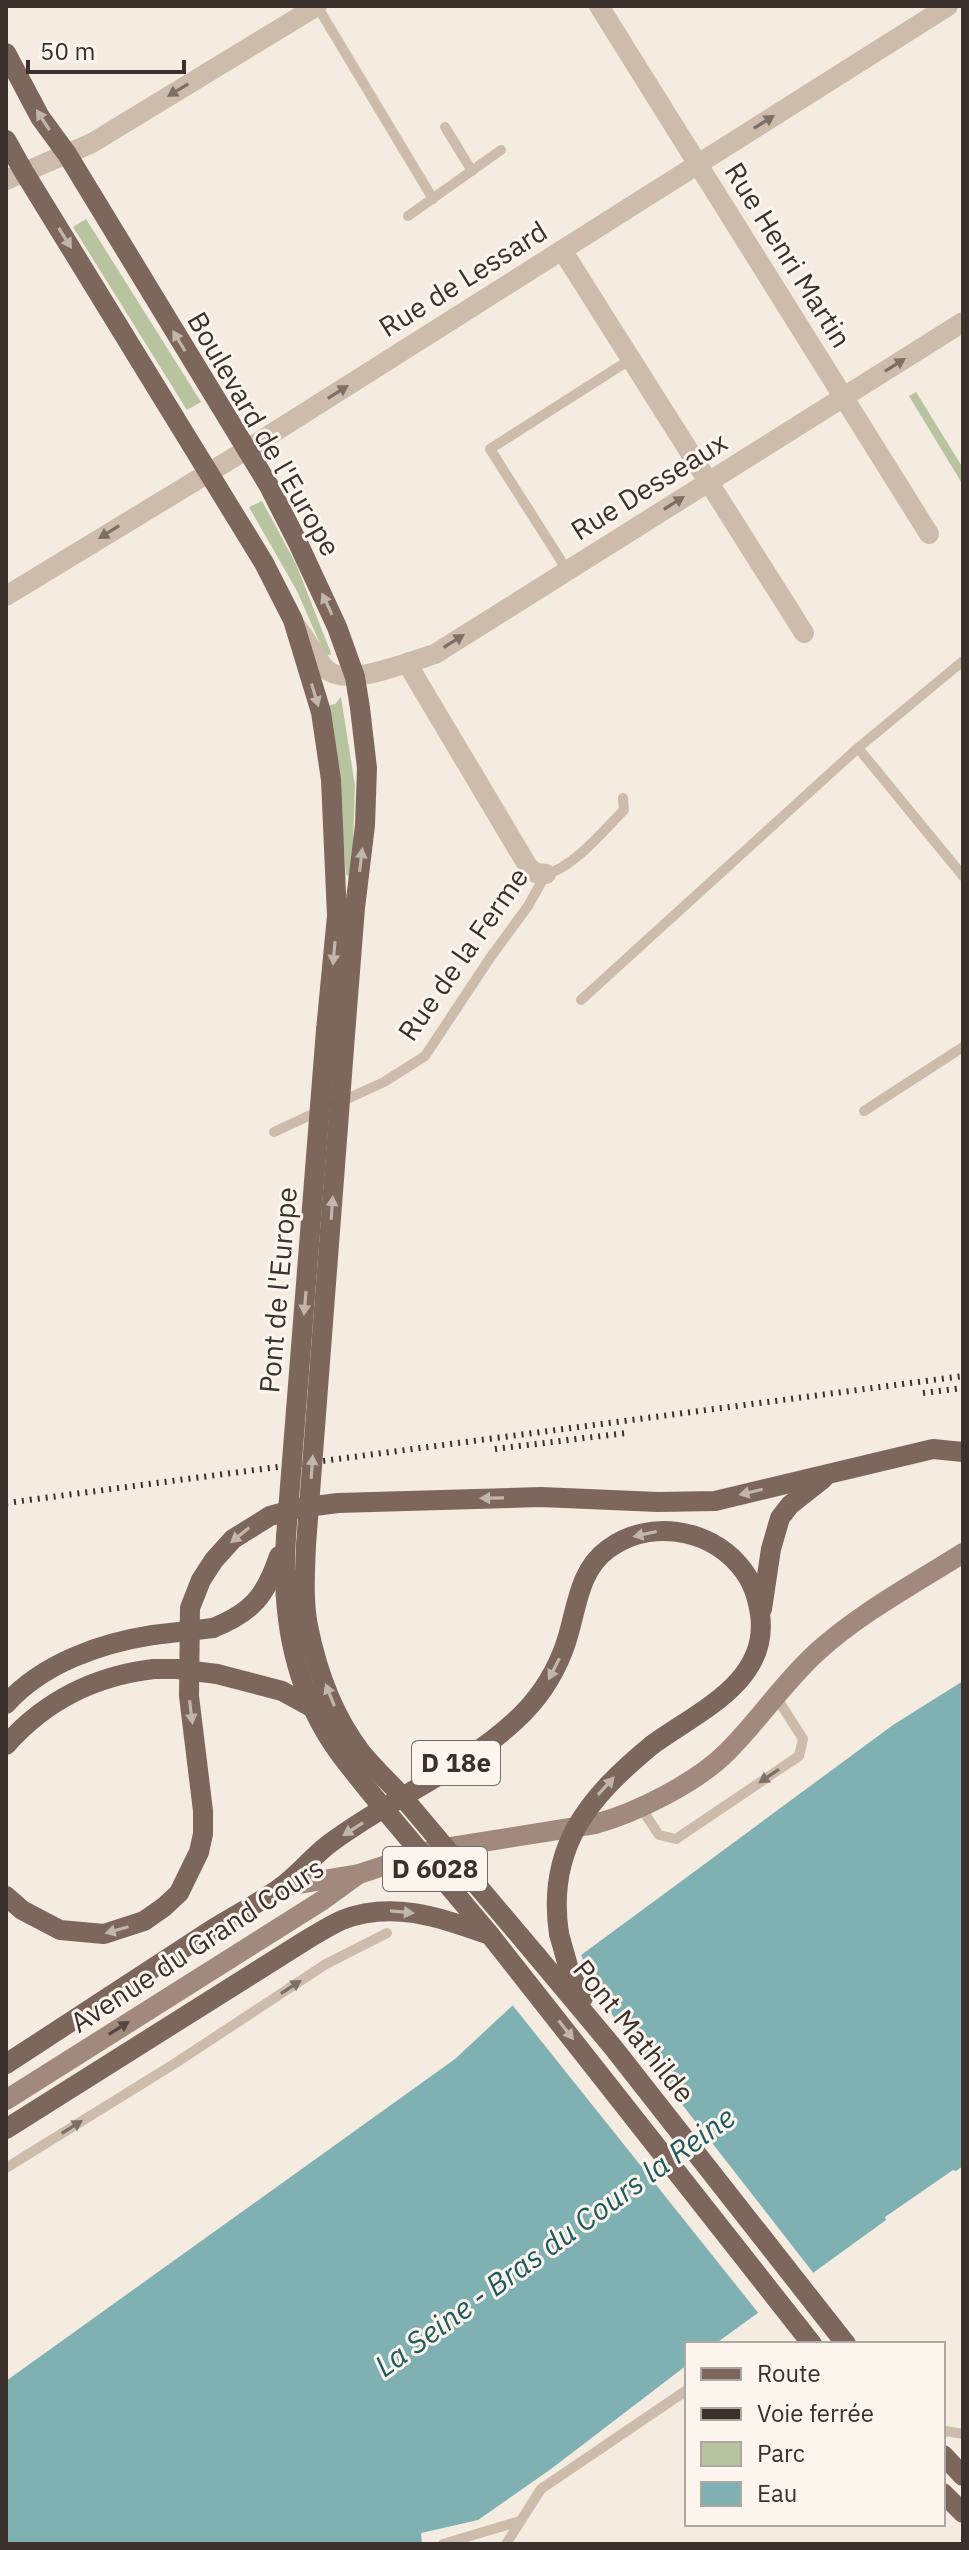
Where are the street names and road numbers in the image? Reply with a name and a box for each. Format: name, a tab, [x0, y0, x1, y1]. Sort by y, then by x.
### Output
street label: Rue Henri Martin	[717, 155, 860, 354]
street label: Rue de Lessard	[372, 212, 554, 345]
street label: Boulevard de l'Europe	[179, 305, 350, 563]
street label: Rue Desseaux	[564, 423, 734, 548]
street label: Rue de la Ferme	[389, 860, 536, 1048]
street label: Pont de l'Europe	[250, 1185, 305, 1395]
road number: D 18e	[412, 1741, 500, 1785]
road number: D 6028	[383, 1847, 487, 1891]
street label: Avenue du Grand Cours	[63, 1849, 331, 2040]
street label: Pont Mathilde	[565, 1951, 704, 2110]

